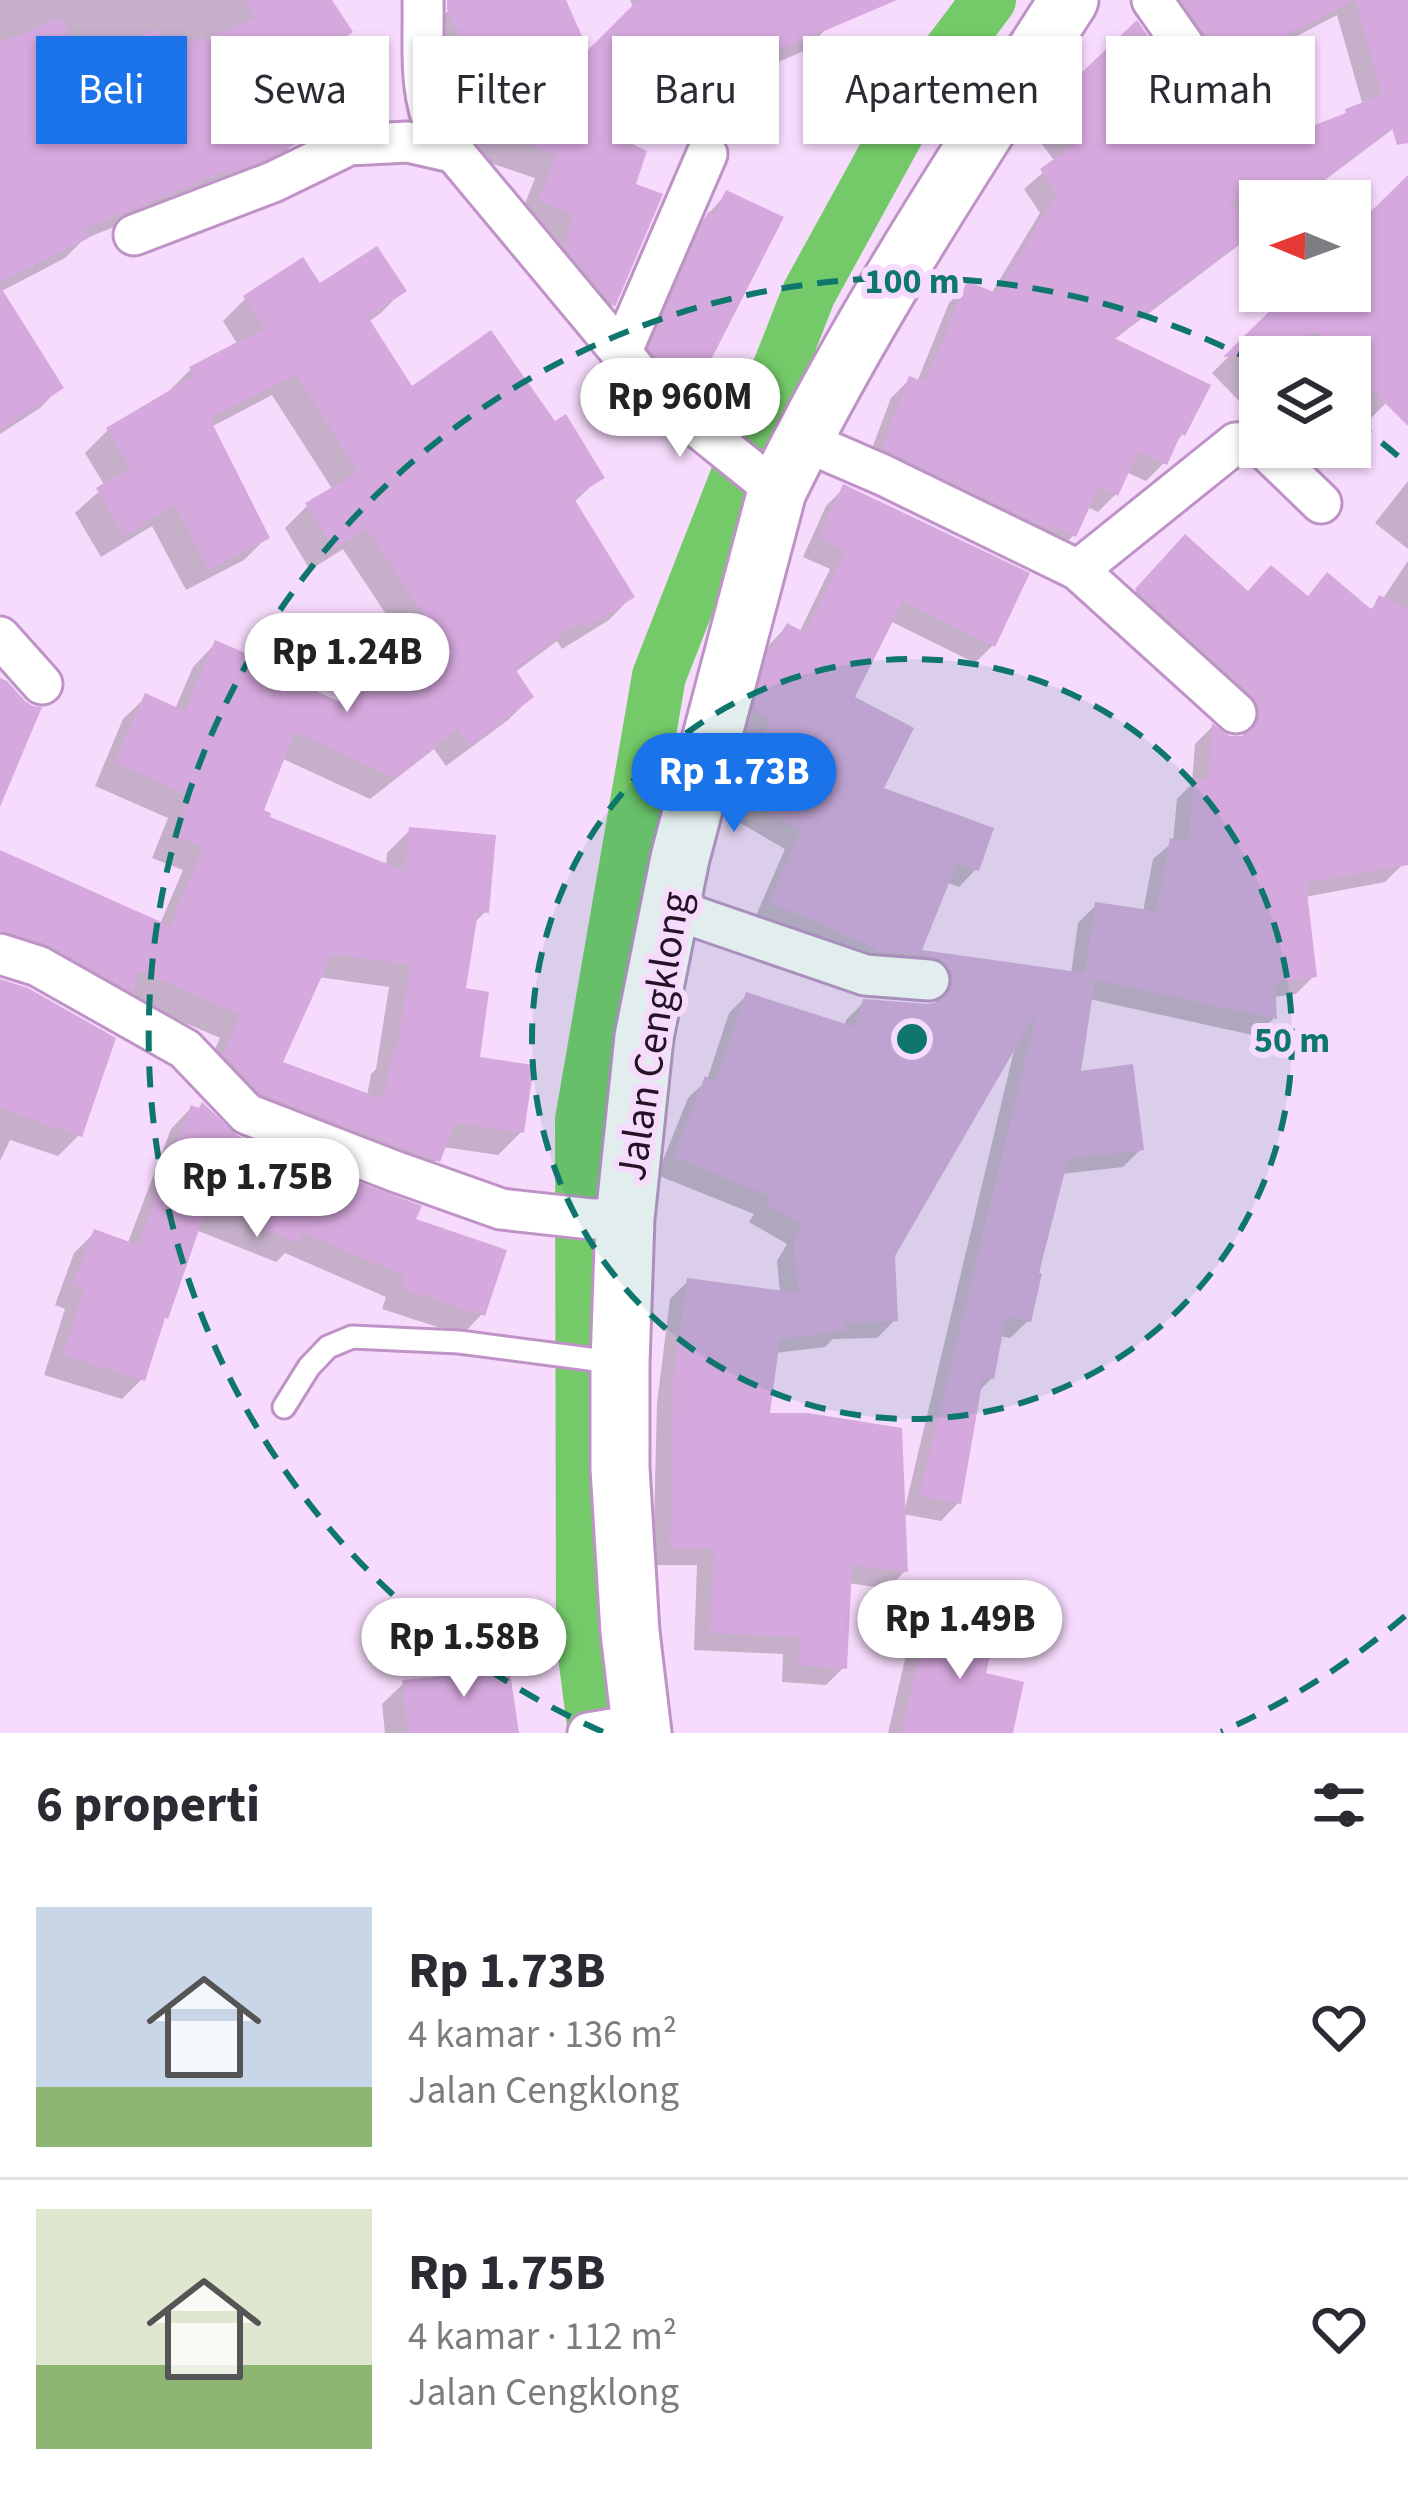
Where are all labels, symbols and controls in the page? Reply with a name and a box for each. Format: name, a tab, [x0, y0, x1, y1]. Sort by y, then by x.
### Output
chip: Beli	[36, 36, 187, 144]
chip: Sewa	[211, 36, 389, 144]
chip: Filter	[413, 36, 588, 144]
chip: Baru	[612, 36, 779, 144]
chip: Apartemen	[803, 36, 1082, 144]
chip: Rumah	[1106, 36, 1315, 144]
north arrow	[1239, 180, 1371, 312]
map controls	[1239, 180, 1371, 468]
text: 100 m	[864, 256, 960, 307]
button: layers	[1239, 336, 1371, 468]
pin: Rp 960M	[569, 358, 791, 460]
text: Rp 960M	[607, 369, 753, 425]
pin: Rp 1.24B	[223, 613, 471, 715]
text: Rp 1.24B	[271, 624, 423, 680]
pin: Rp 1.73B	[610, 733, 858, 835]
text: Rp 1.73B	[658, 744, 810, 800]
street label: Jalan Cengklong	[602, 887, 706, 1185]
text: 50 m	[1254, 1015, 1330, 1066]
centre of rings	[891, 1018, 933, 1060]
pin: Rp 1.75B	[133, 1138, 381, 1240]
text: Rp 1.75B	[181, 1149, 333, 1205]
pin: Rp 1.49B	[836, 1580, 1084, 1682]
text: Rp 1.49B	[884, 1591, 1036, 1647]
pin: Rp 1.58B	[340, 1598, 588, 1700]
text: Rp 1.58B	[388, 1609, 540, 1665]
text: 6 properti	[36, 1769, 260, 1841]
icon: filters	[1306, 1772, 1372, 1838]
text: Rp 1.73B	[408, 1935, 606, 2007]
icon: home	[132, 1955, 276, 2099]
icon: heart	[1306, 1994, 1372, 2060]
text: 4 kamar · 136 m²	[408, 2007, 677, 2063]
text: Jalan Cengklong	[408, 2063, 679, 2119]
text: Rp 1.75B	[408, 2237, 606, 2309]
icon: home	[132, 2257, 276, 2401]
icon: heart	[1306, 2296, 1372, 2362]
text: 4 kamar · 112 m²	[408, 2309, 677, 2365]
text: Jalan Cengklong	[408, 2365, 679, 2421]

